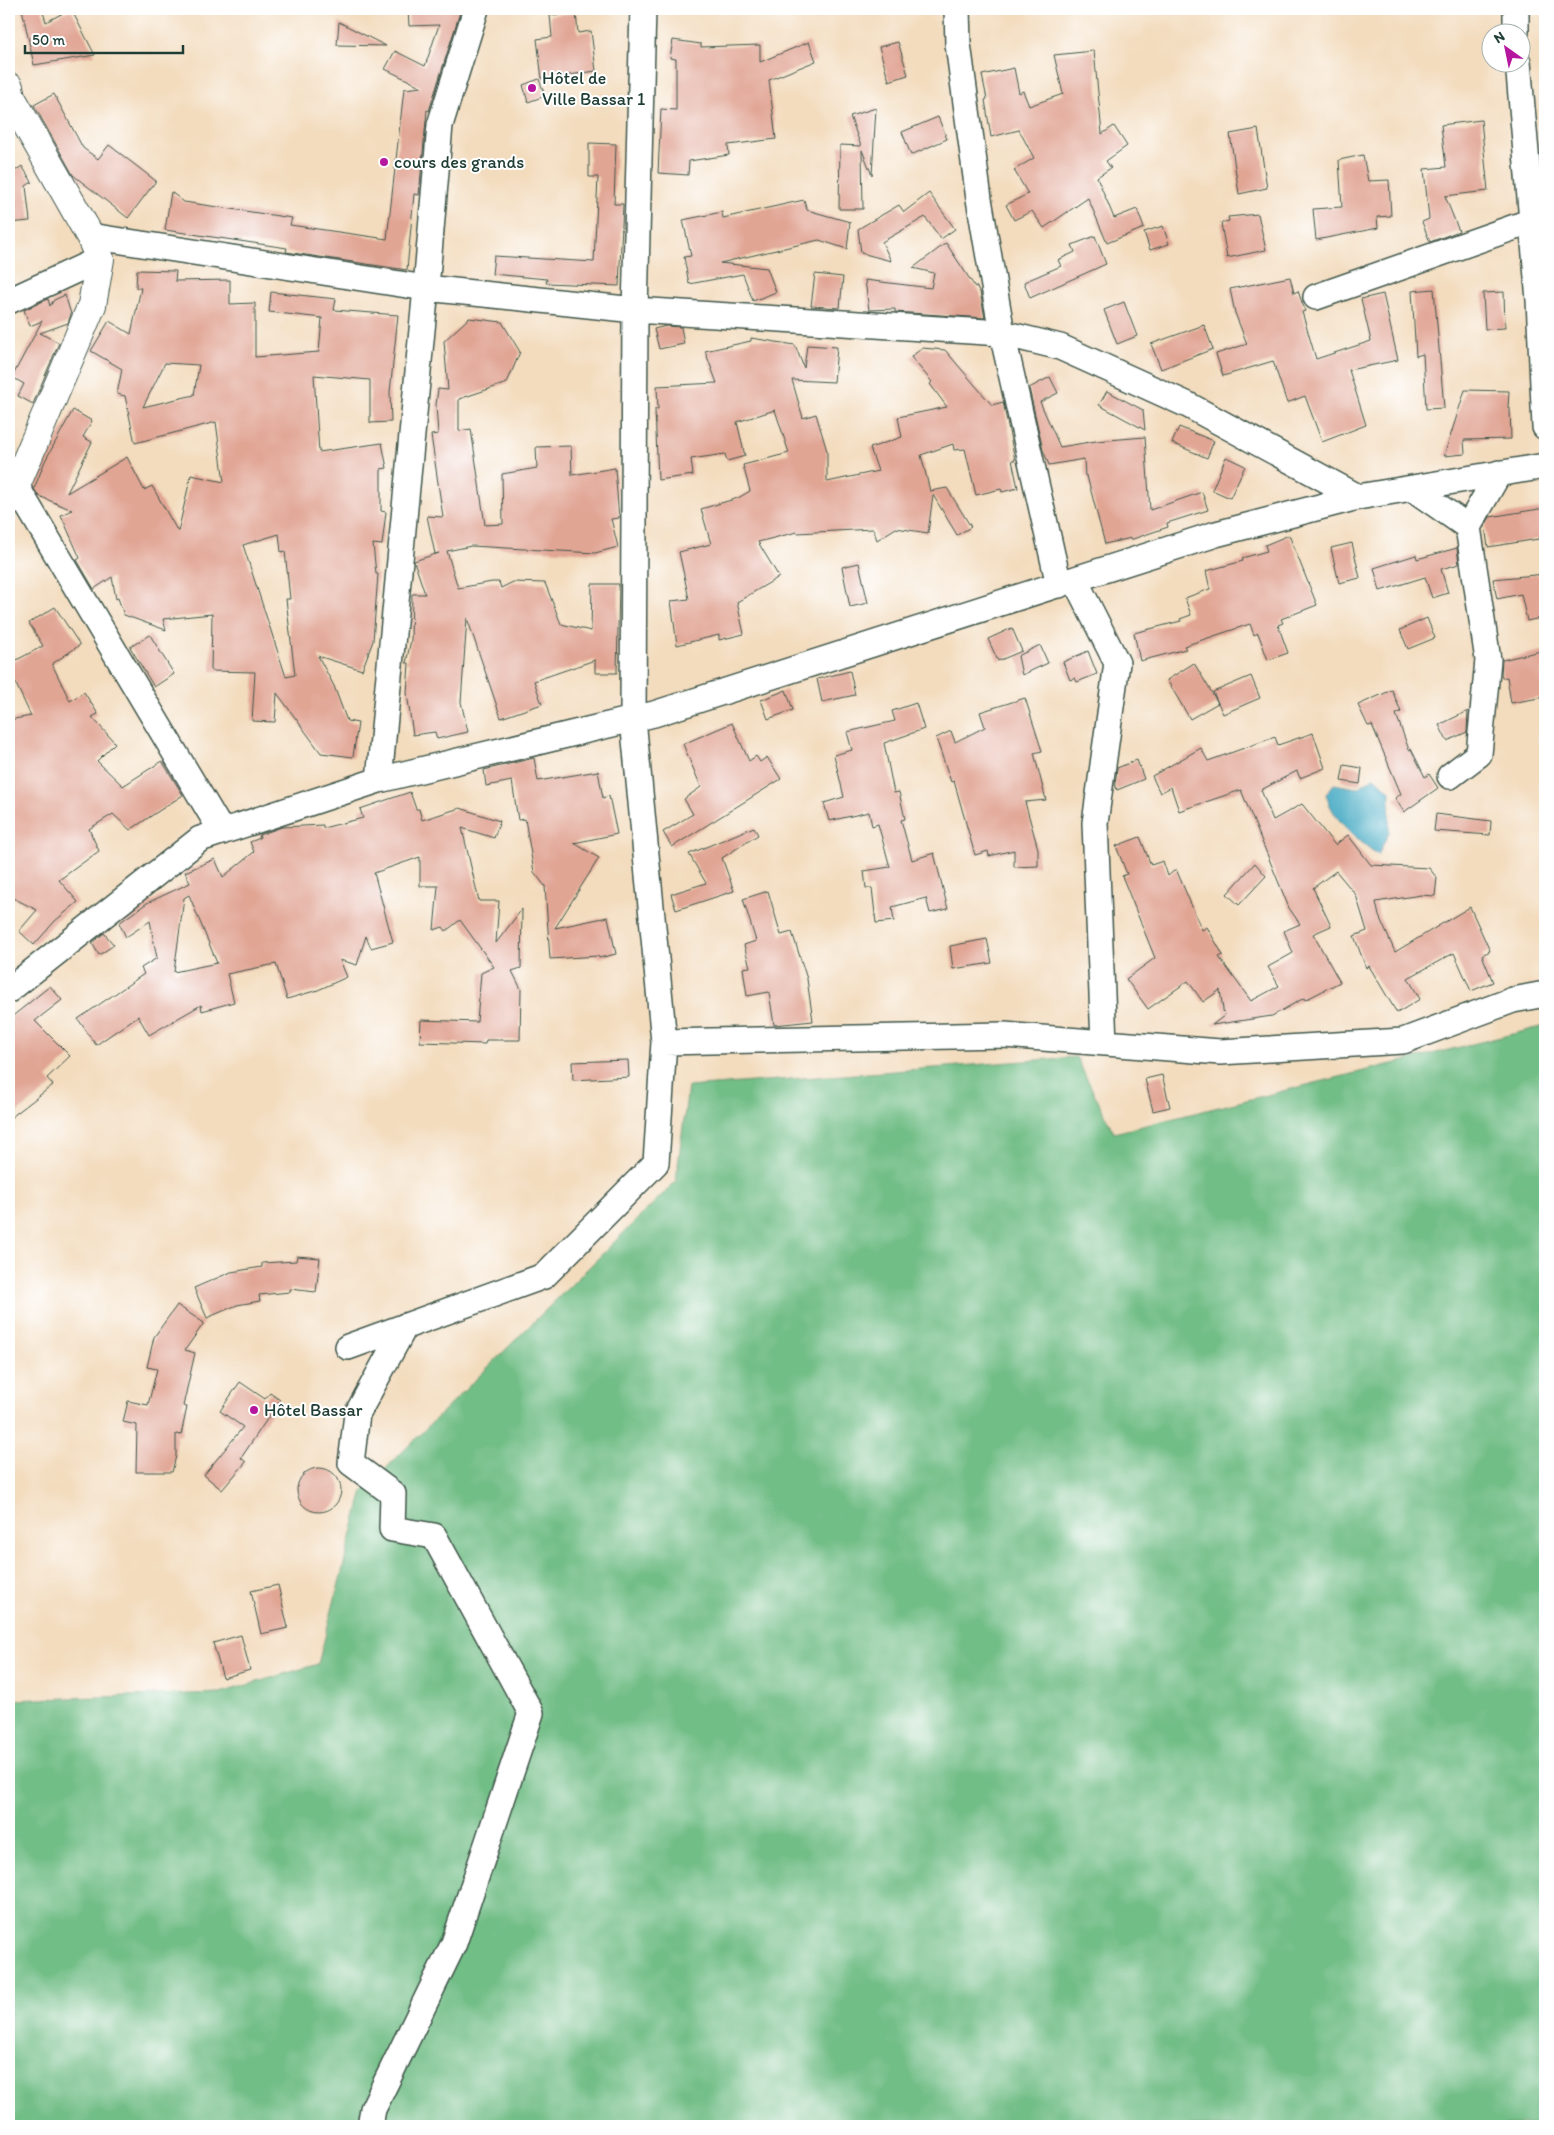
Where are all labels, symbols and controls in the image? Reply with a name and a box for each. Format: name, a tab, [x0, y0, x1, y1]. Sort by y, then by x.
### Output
scale bar	[25, 22, 182, 54]
north arrow	[1482, 22, 1532, 72]
text: N	[1491, 28, 1508, 47]
text: 50 m	[32, 31, 65, 49]
place label: Hôtel de Ville Bassar 1	[542, 67, 645, 110]
marker: Hôtel de Ville Bassar 1	[526, 82, 538, 94]
place label: cours des grands	[394, 151, 524, 173]
marker: cours des grands	[378, 156, 390, 168]
place label: Hôtel Bassar	[264, 1399, 363, 1421]
marker: Hôtel Bassar	[248, 1404, 260, 1416]

